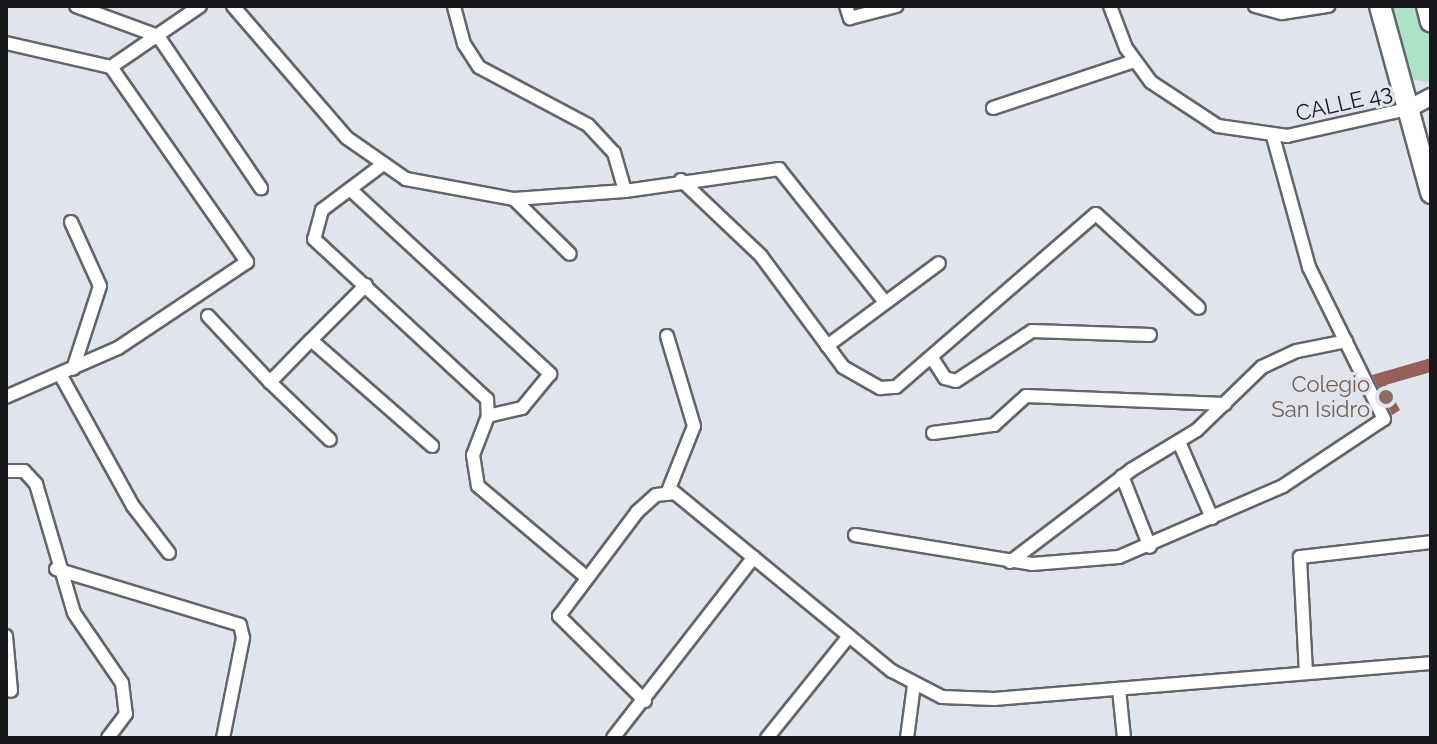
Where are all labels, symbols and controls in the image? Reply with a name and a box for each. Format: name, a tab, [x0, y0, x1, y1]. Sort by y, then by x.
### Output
street label: CALLE 43	[1293, 79, 1395, 127]
place label: Colegio San Isidro	[1271, 371, 1370, 422]
marker: Colegio San Isidro	[1377, 388, 1395, 406]

